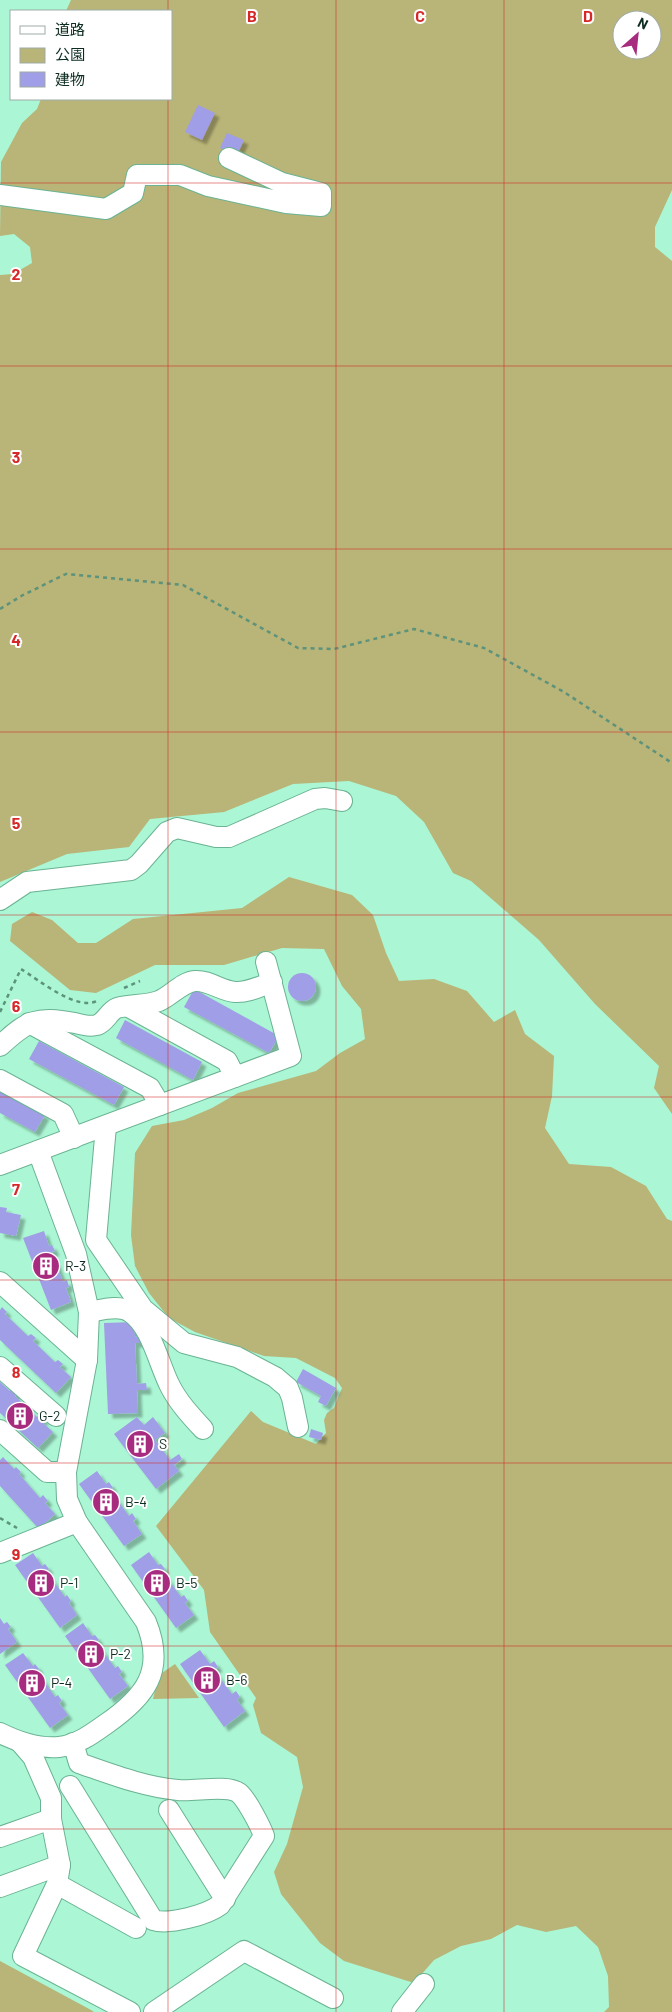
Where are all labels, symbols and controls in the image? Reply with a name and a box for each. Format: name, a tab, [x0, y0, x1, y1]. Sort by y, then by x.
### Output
text: B	[247, 6, 257, 25]
text: C	[415, 6, 425, 25]
text: D	[583, 6, 593, 25]
legend	[10, 10, 172, 100]
north arrow	[612, 10, 662, 60]
text: N	[635, 13, 651, 33]
text: 道路	[55, 20, 85, 38]
text: 公園	[55, 45, 85, 63]
text: 建物	[55, 70, 85, 88]
text: 2	[12, 264, 21, 283]
text: 3	[12, 447, 20, 466]
text: 4	[11, 630, 21, 649]
text: 5	[12, 813, 21, 832]
text: 6	[12, 996, 21, 1015]
text: 7	[12, 1179, 20, 1198]
building icon: R-3	[31, 1251, 61, 1281]
place label: R-3	[65, 1257, 86, 1274]
text: 8	[12, 1362, 21, 1381]
building icon: G-2	[5, 1401, 35, 1431]
place label: G-2	[39, 1407, 61, 1424]
building icon: S	[125, 1429, 155, 1459]
place label: S	[159, 1435, 167, 1452]
building icon: B-4	[91, 1487, 121, 1517]
place label: B-4	[125, 1493, 147, 1510]
text: 9	[12, 1544, 20, 1563]
building icon: P-1	[26, 1568, 56, 1598]
building icon: B-5	[142, 1568, 172, 1598]
place label: P-1	[60, 1574, 78, 1591]
place label: B-5	[176, 1574, 198, 1591]
building icon: P-2	[76, 1639, 106, 1669]
place label: P-2	[110, 1645, 131, 1662]
building icon: B-6	[192, 1665, 222, 1695]
building icon: P-4	[17, 1668, 47, 1698]
place label: B-6	[226, 1671, 248, 1688]
place label: P-4	[51, 1674, 72, 1691]

